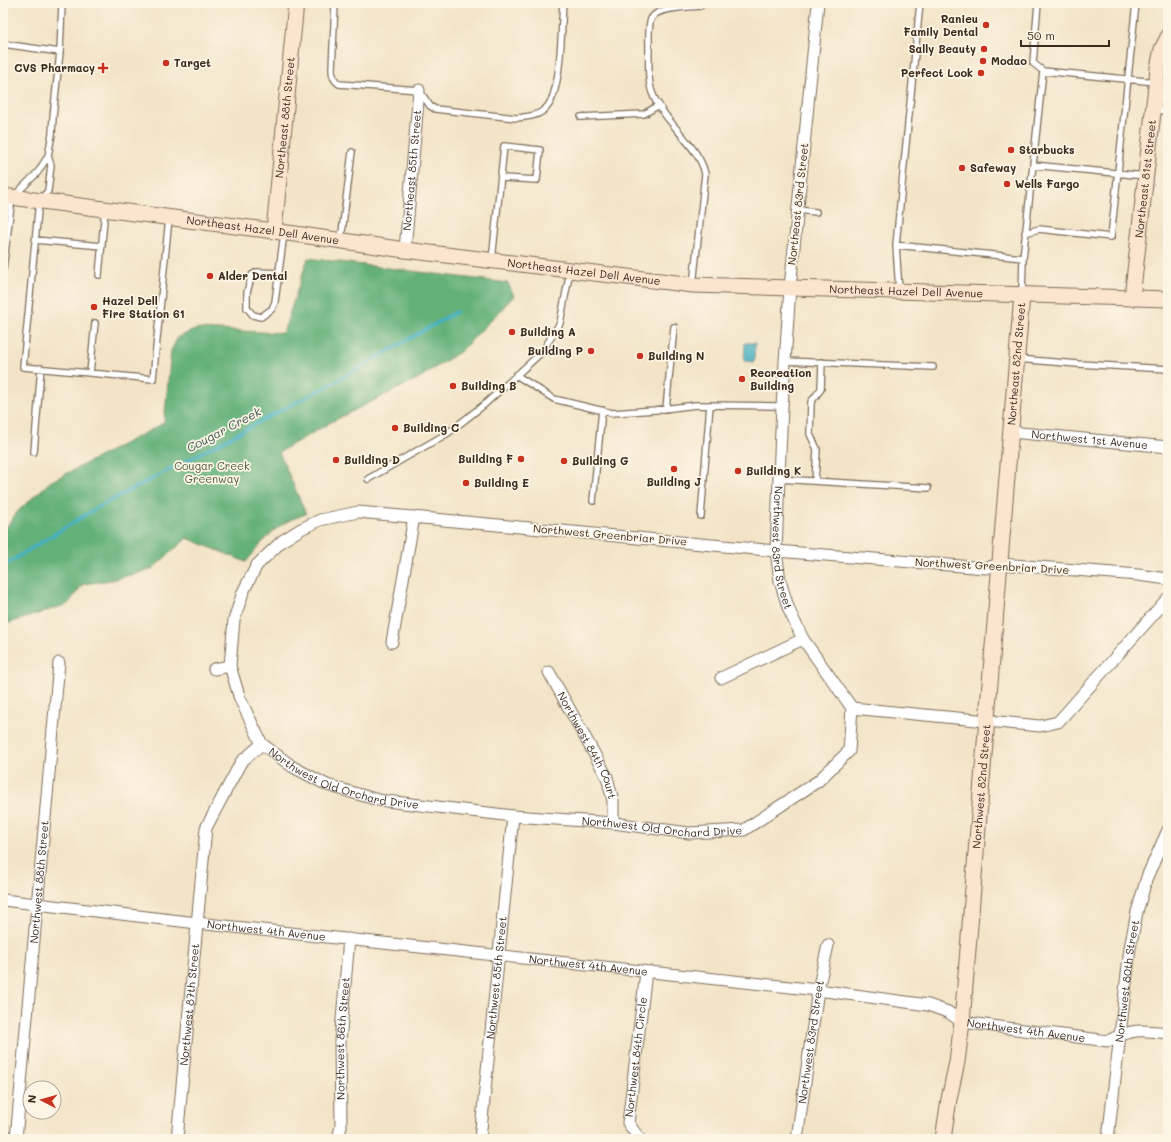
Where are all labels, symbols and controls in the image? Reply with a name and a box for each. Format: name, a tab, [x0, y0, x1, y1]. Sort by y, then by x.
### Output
place label: Ranieu Family Dental	[903, 11, 978, 39]
marker: Ranieu Family Dental	[981, 20, 991, 30]
scale bar	[1021, 22, 1109, 48]
text: 50 m	[1027, 27, 1055, 43]
place label: Sally Beauty	[909, 41, 976, 56]
marker: Sally Beauty	[979, 44, 989, 54]
place label: Modao	[991, 53, 1027, 68]
place label: Target	[174, 55, 211, 70]
street label: Northeast 88th Street	[271, 56, 298, 179]
marker: Modao	[978, 56, 988, 66]
marker: Target	[161, 58, 171, 68]
place label: CVS Pharmacy	[14, 60, 95, 75]
marker: CVS Pharmacy	[98, 63, 108, 73]
place label: Perfect Look	[901, 65, 973, 80]
marker: Perfect Look	[976, 68, 986, 78]
street label: Northeast 85th Street	[399, 109, 424, 231]
street label: Northeast 81st Street	[1131, 119, 1159, 239]
street label: Northeast 83rd Street	[784, 142, 811, 266]
place label: Starbucks	[1019, 142, 1075, 157]
marker: Starbucks	[1006, 145, 1016, 155]
place label: Safeway	[970, 160, 1016, 175]
marker: Safeway	[957, 163, 967, 173]
place label: Wells Fargo	[1015, 176, 1079, 191]
marker: Wells Fargo	[1002, 179, 1012, 189]
street label: Northeast Hazel Dell Avenue	[186, 212, 340, 247]
street label: Northeast Hazel Dell Avenue	[507, 255, 662, 288]
place label: Alder Dental	[218, 268, 287, 283]
marker: Alder Dental	[205, 271, 215, 281]
street label: Northeast Hazel Dell Avenue	[829, 281, 984, 301]
place label: Hazel Dell Fire Station 61	[102, 293, 185, 321]
marker: Hazel Dell Fire Station 61	[89, 302, 99, 312]
street label: Northeast 82nd Street	[1003, 302, 1028, 426]
place label: Building A	[520, 324, 576, 339]
marker: Building A	[507, 327, 517, 337]
place label: Building P	[528, 343, 583, 358]
marker: Building P	[586, 346, 596, 356]
place label: Building N	[648, 348, 704, 363]
marker: Building N	[635, 351, 645, 361]
place label: Recreation Building	[750, 365, 811, 393]
marker: Recreation Building	[737, 374, 747, 384]
place label: Building B	[461, 378, 516, 393]
marker: Building B	[448, 381, 458, 391]
water label: Cougar Creek	[183, 402, 264, 456]
place label: Building C	[403, 420, 459, 435]
marker: Building C	[390, 423, 400, 433]
street label: Northwest 1st Avenue	[1031, 426, 1149, 452]
place label: Building F	[458, 451, 513, 466]
place label: Building D	[344, 452, 400, 467]
place label: Building G	[572, 453, 629, 468]
marker: Building F	[516, 454, 526, 464]
marker: Building D	[331, 455, 341, 465]
marker: Building G	[559, 456, 569, 466]
park label: Cougar Creek Greenway	[174, 458, 250, 486]
place label: Building K	[746, 463, 801, 478]
marker: Building J	[669, 464, 679, 474]
marker: Building K	[733, 466, 743, 476]
place label: Building J	[646, 474, 702, 489]
place label: Building E	[474, 475, 529, 490]
marker: Building E	[461, 478, 471, 488]
street label: Northwest 83rd Street	[769, 486, 796, 611]
street label: Northwest Greenbriar Drive	[532, 520, 688, 549]
street label: Northwest Greenbriar Drive	[914, 554, 1070, 577]
street label: Northwest 84th Court	[554, 689, 620, 801]
street label: Northwest 82nd Street	[968, 723, 994, 849]
street label: Northwest Old Orchard Drive	[266, 744, 420, 812]
street label: Northwest Old Orchard Drive	[581, 813, 743, 840]
street label: Northwest 88th Street	[26, 820, 52, 944]
street label: Northwest 4th Avenue	[206, 916, 327, 944]
street label: Northwest 85th Street	[482, 916, 510, 1040]
street label: Northwest 80th Street	[1111, 918, 1142, 1043]
street label: Northwest 87th Street	[176, 943, 202, 1066]
street label: Northwest 4th Avenue	[528, 951, 649, 979]
street label: Northwest 86th Street	[332, 976, 353, 1100]
street label: Northwest 83rd Street	[794, 979, 827, 1105]
street label: Northwest 84th Circle	[621, 996, 650, 1118]
street label: Northwest 4th Avenue	[966, 1015, 1087, 1045]
north arrow	[22, 1080, 62, 1120]
text: N	[24, 1094, 39, 1104]

